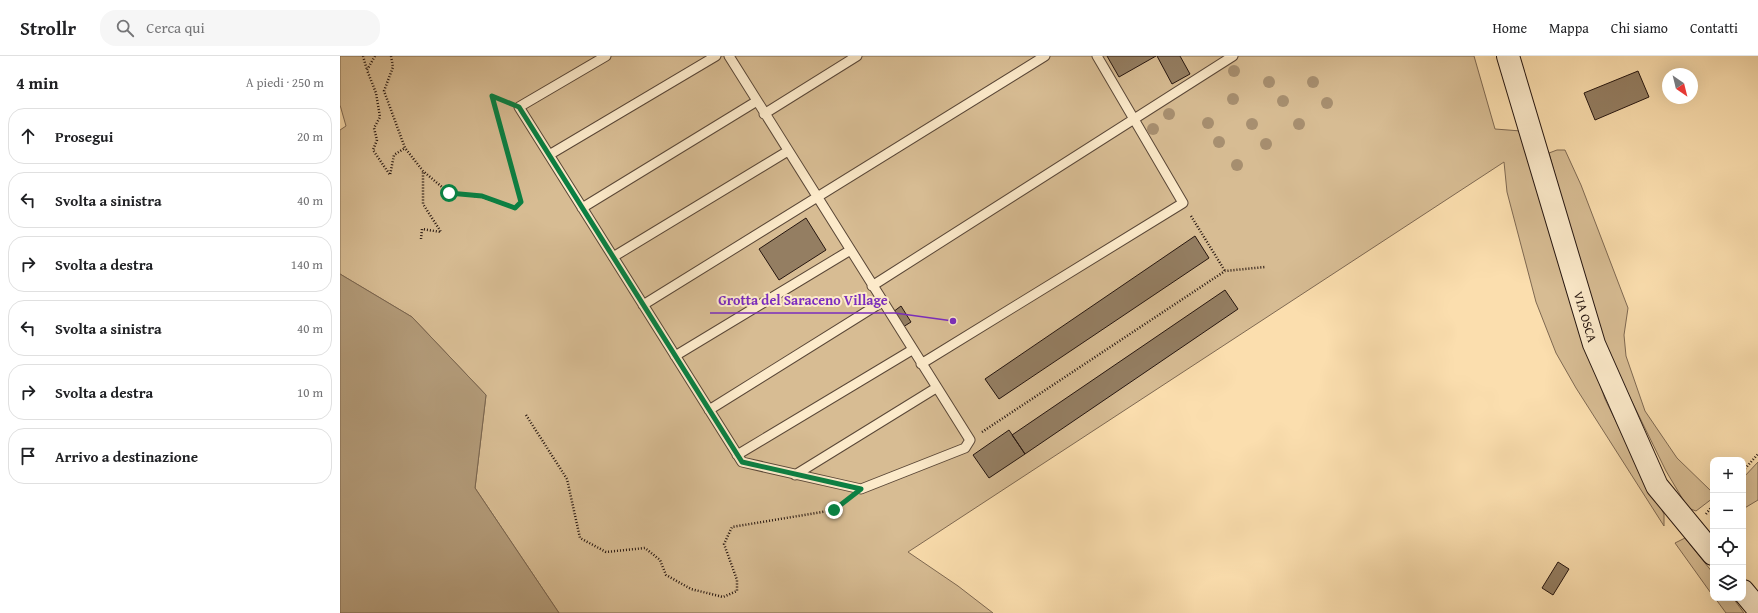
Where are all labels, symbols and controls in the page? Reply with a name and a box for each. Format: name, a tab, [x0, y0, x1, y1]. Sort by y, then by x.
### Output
search box	[100, 10, 380, 46]
text: Strollr	[20, 14, 76, 42]
icon: search	[114, 17, 136, 39]
text: Cerca qui	[146, 17, 205, 38]
text: Home	[1493, 18, 1527, 38]
text: Mappa	[1549, 18, 1589, 38]
text: Chi siamo	[1611, 18, 1668, 38]
text: Contatti	[1690, 18, 1738, 38]
north arrow	[1662, 68, 1698, 104]
text: 4 min	[16, 70, 58, 95]
text: A piedi · 250 m	[246, 73, 324, 92]
icon: ahead	[17, 125, 39, 147]
text: Prosegui	[55, 126, 113, 147]
text: 20 m	[297, 127, 323, 146]
route start	[440, 184, 458, 202]
icon: left	[17, 189, 39, 211]
text: Svolta a sinistra	[55, 190, 162, 211]
text: 40 m	[297, 191, 323, 210]
icon: right	[17, 253, 39, 275]
text: Svolta a destra	[55, 254, 153, 275]
text: 140 m	[291, 255, 323, 274]
callout: Grotta del Saraceno Village	[710, 287, 895, 313]
street label: VIA OSCA	[1569, 289, 1602, 344]
text: Grotta del Saraceno Village	[718, 290, 888, 310]
icon: left	[17, 317, 39, 339]
text: Svolta a sinistra	[55, 318, 162, 339]
text: 40 m	[297, 319, 323, 338]
icon: right	[17, 381, 39, 403]
text: Svolta a destra	[55, 382, 153, 403]
text: 10 m	[297, 383, 323, 402]
icon: arrive	[17, 445, 39, 467]
text: Arrivo a destinazione	[55, 446, 198, 467]
map controls	[1710, 457, 1746, 601]
button: +	[1710, 457, 1746, 493]
button: −	[1710, 493, 1746, 529]
route end	[825, 501, 843, 519]
button: locate	[1710, 529, 1746, 565]
button: layers	[1710, 565, 1746, 601]

